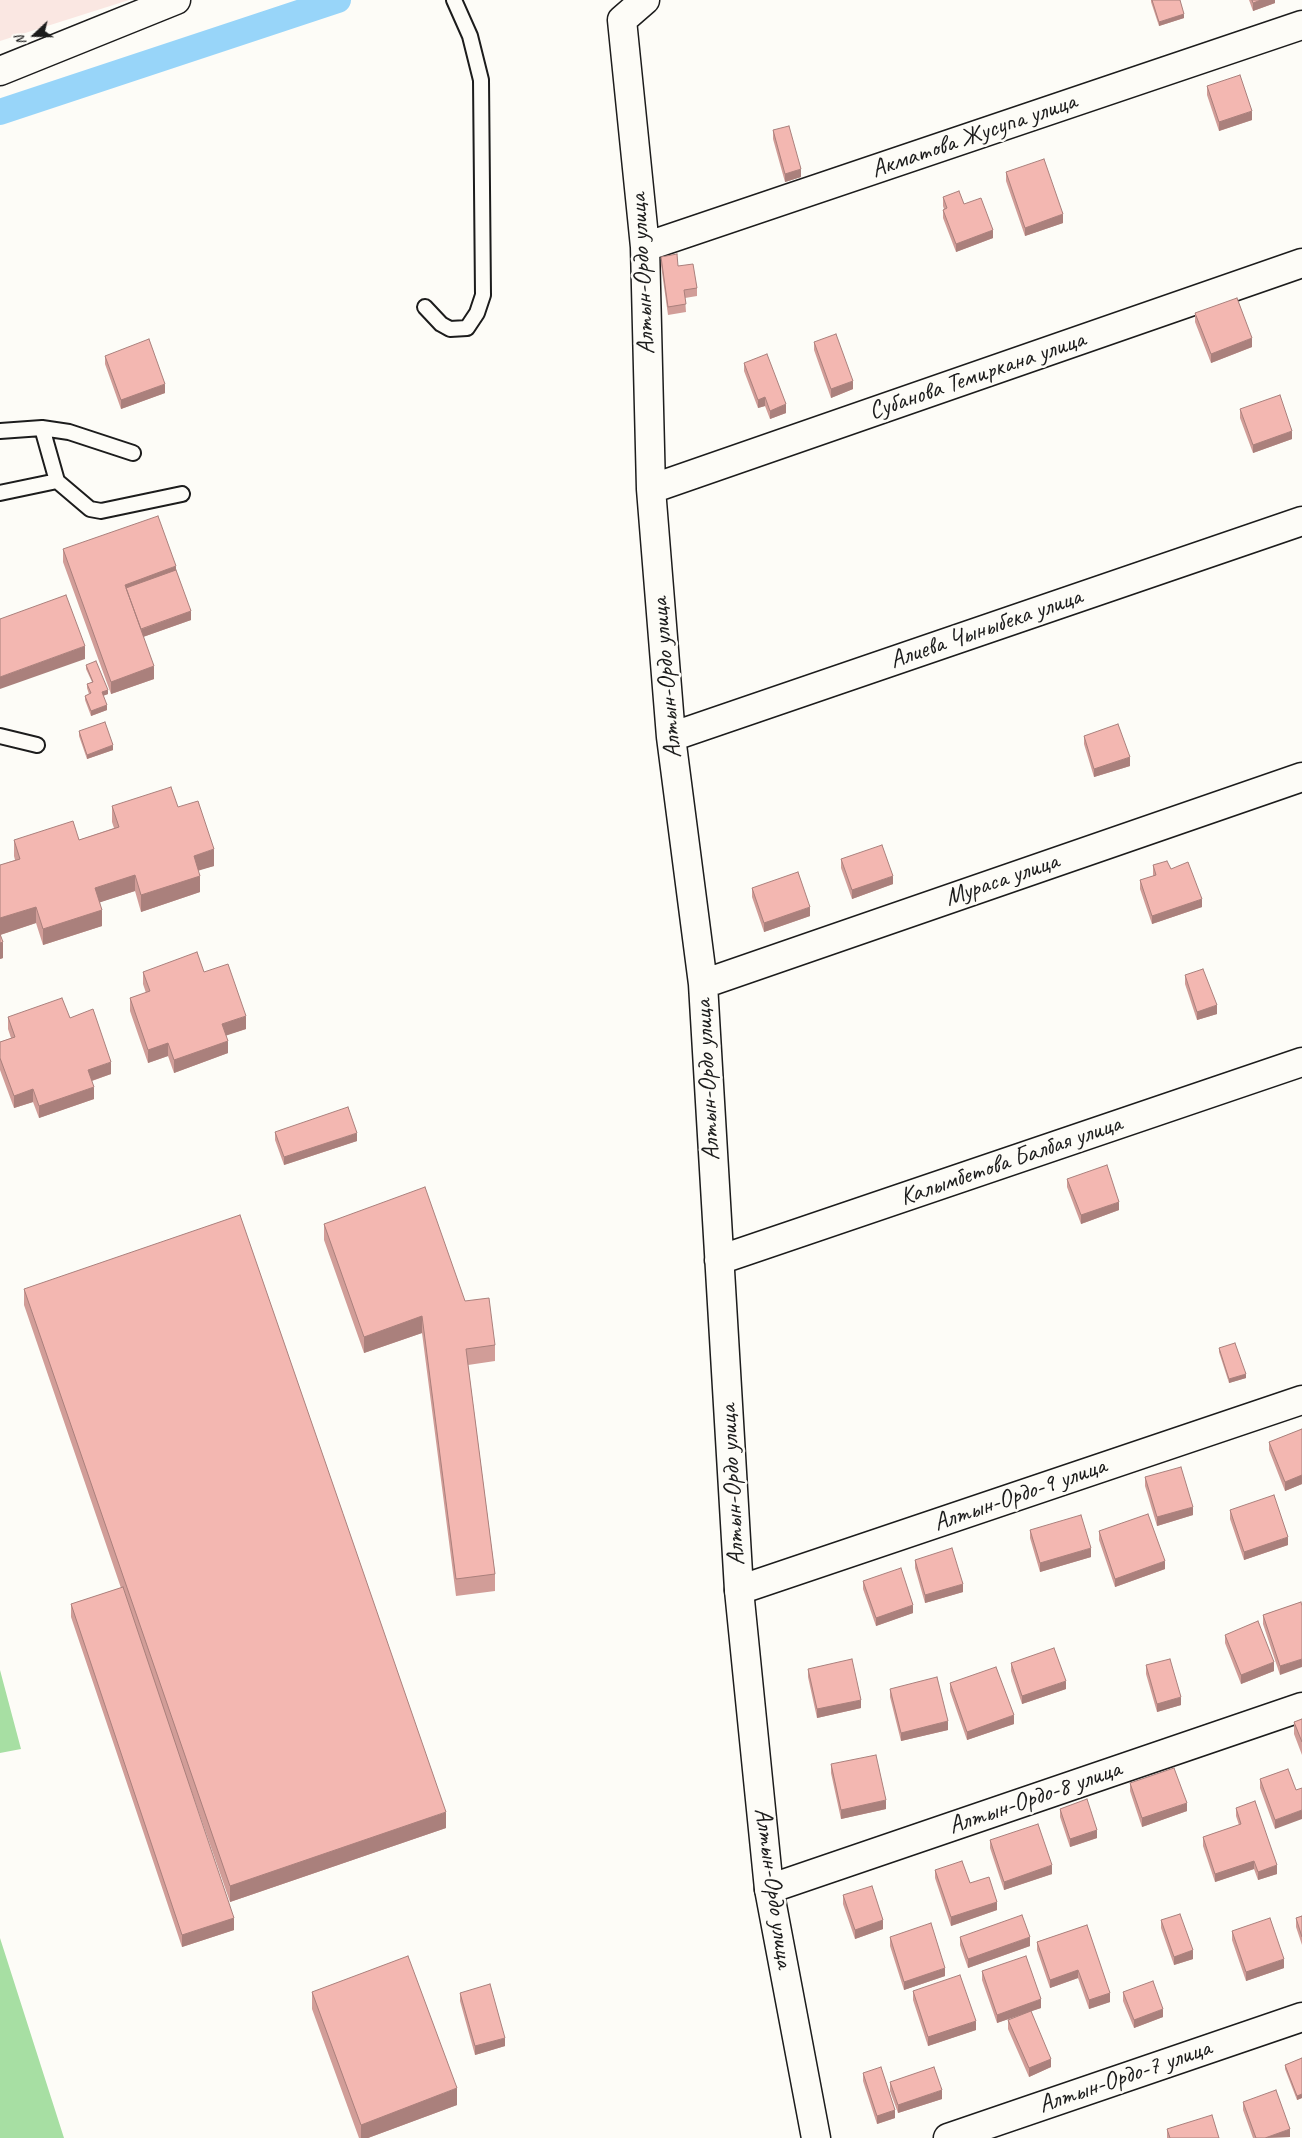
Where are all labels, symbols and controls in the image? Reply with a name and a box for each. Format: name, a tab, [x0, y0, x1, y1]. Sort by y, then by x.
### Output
north arrow	[10, 10, 60, 60]
text: N	[11, 33, 30, 48]
street label: Акматова Жусупа улица	[867, 87, 1081, 185]
street label: Алтын-Ордо улица	[624, 193, 662, 355]
street label: Субанова Темиркана улица	[865, 325, 1089, 427]
street label: Алиева Чыныбека улица	[886, 582, 1086, 676]
street label: Алтын-Ордо улица	[645, 596, 689, 760]
street label: Мураса улица	[941, 847, 1063, 913]
street label: Алтын-Ордо улица	[689, 999, 727, 1161]
street label: Калымбетова Балбая улица	[896, 1109, 1126, 1213]
street label: Алтын-Ордо улица	[714, 1404, 752, 1566]
street label: Алтын-Ордо-9 улица	[930, 1451, 1110, 1539]
street label: Алтын-Ордо-8 улица	[945, 1754, 1125, 1842]
street label: Алтын-Ордо улица	[747, 1806, 799, 1970]
street label: Алтын-Ордо-7 улица	[1035, 2033, 1215, 2121]

